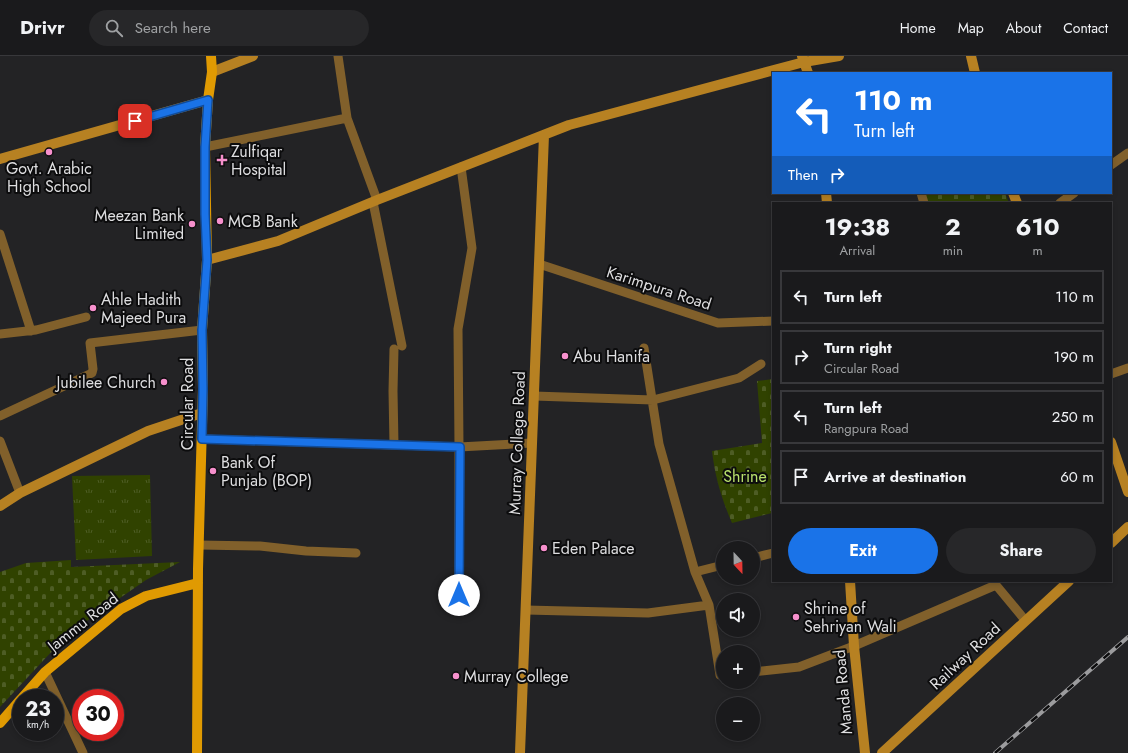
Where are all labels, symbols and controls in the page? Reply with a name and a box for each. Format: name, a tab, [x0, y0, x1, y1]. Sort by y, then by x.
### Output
search box	[89, 10, 369, 46]
text: Drivr	[20, 14, 65, 41]
icon: search	[103, 17, 125, 39]
text: Search here	[135, 17, 211, 39]
text: Home	[900, 18, 936, 38]
text: Map	[958, 18, 984, 38]
text: About	[1006, 18, 1041, 38]
text: Contact	[1063, 18, 1108, 38]
text: 110 m	[854, 80, 932, 121]
icon: left	[788, 88, 840, 140]
pin	[118, 104, 152, 138]
icon: arrive	[124, 110, 146, 132]
text: Turn left	[854, 118, 914, 144]
place label: Zulfiqar Hospital	[231, 140, 286, 181]
marker: Govt. Arabic High School	[44, 147, 54, 157]
marker: Zulfiqar Hospital	[216, 154, 228, 166]
place label: Govt. Arabic High School	[6, 157, 92, 198]
text: Then	[788, 164, 818, 186]
icon: right	[826, 164, 848, 186]
place label: Meezan Bank Limited	[94, 204, 185, 245]
text: 19:38	[824, 209, 890, 244]
text: 2	[945, 209, 961, 244]
text: 610	[1015, 209, 1060, 244]
place label: MCB Bank	[228, 210, 299, 233]
marker: MCB Bank	[215, 216, 225, 226]
marker: Meezan Bank Limited	[187, 219, 197, 229]
text: Arrival	[839, 241, 875, 260]
text: min	[943, 241, 963, 260]
text: m	[1032, 241, 1043, 260]
street label: Karimpura Road	[604, 260, 714, 316]
icon: left	[790, 286, 812, 308]
text: Turn left	[824, 286, 882, 308]
text: 110 m	[1055, 286, 1094, 308]
place label: Ahle Hadith Majeed Pura	[101, 288, 186, 329]
marker: Ahle Hadith Majeed Pura	[88, 303, 98, 313]
text: Turn right	[824, 337, 892, 359]
place label: Abu Hanifa	[573, 345, 650, 368]
icon: right	[790, 346, 812, 368]
text: 190 m	[1053, 346, 1094, 368]
marker: Abu Hanifa	[560, 351, 570, 361]
street label: Circular Road	[176, 358, 199, 450]
text: Circular Road	[824, 359, 899, 378]
place label: Jubilee Church	[54, 371, 156, 394]
street label: Murray College Road	[503, 371, 531, 515]
marker: Jubilee Church	[159, 377, 169, 387]
text: Turn left	[824, 397, 882, 419]
icon: left	[790, 406, 812, 428]
text: 250 m	[1052, 406, 1094, 428]
text: Rangpura Road	[824, 419, 909, 438]
place label: Bank Of Punjab (BOP)	[221, 451, 312, 492]
park label: Shrine	[723, 465, 767, 488]
marker: Bank Of Punjab (BOP)	[208, 466, 218, 476]
icon: arrive	[790, 466, 812, 488]
text: Arrive at destination	[824, 466, 966, 488]
text: 60 m	[1060, 466, 1094, 488]
button: Exit	[788, 528, 938, 574]
button: Share	[946, 528, 1096, 574]
place label: Eden Palace	[552, 537, 635, 560]
north arrow	[716, 541, 760, 585]
map controls	[716, 541, 760, 741]
marker: Eden Palace	[539, 543, 549, 553]
position arrow	[438, 574, 480, 616]
street label: Jammu Road	[41, 587, 123, 658]
button: sound	[716, 593, 760, 637]
place label: Shrine of Sehriyan Wali	[804, 597, 897, 638]
marker: Shrine of Sehriyan Wali	[791, 612, 801, 622]
street label: Railway Road	[924, 617, 1006, 695]
button: +	[716, 645, 760, 689]
street label: Manda Road	[828, 649, 858, 735]
place label: Murray College	[464, 665, 568, 688]
marker: Murray College	[451, 671, 461, 681]
speed limit sign: 30	[72, 689, 124, 741]
text: 23	[25, 695, 51, 724]
button: −	[716, 697, 760, 741]
text: km/h	[27, 717, 49, 732]

